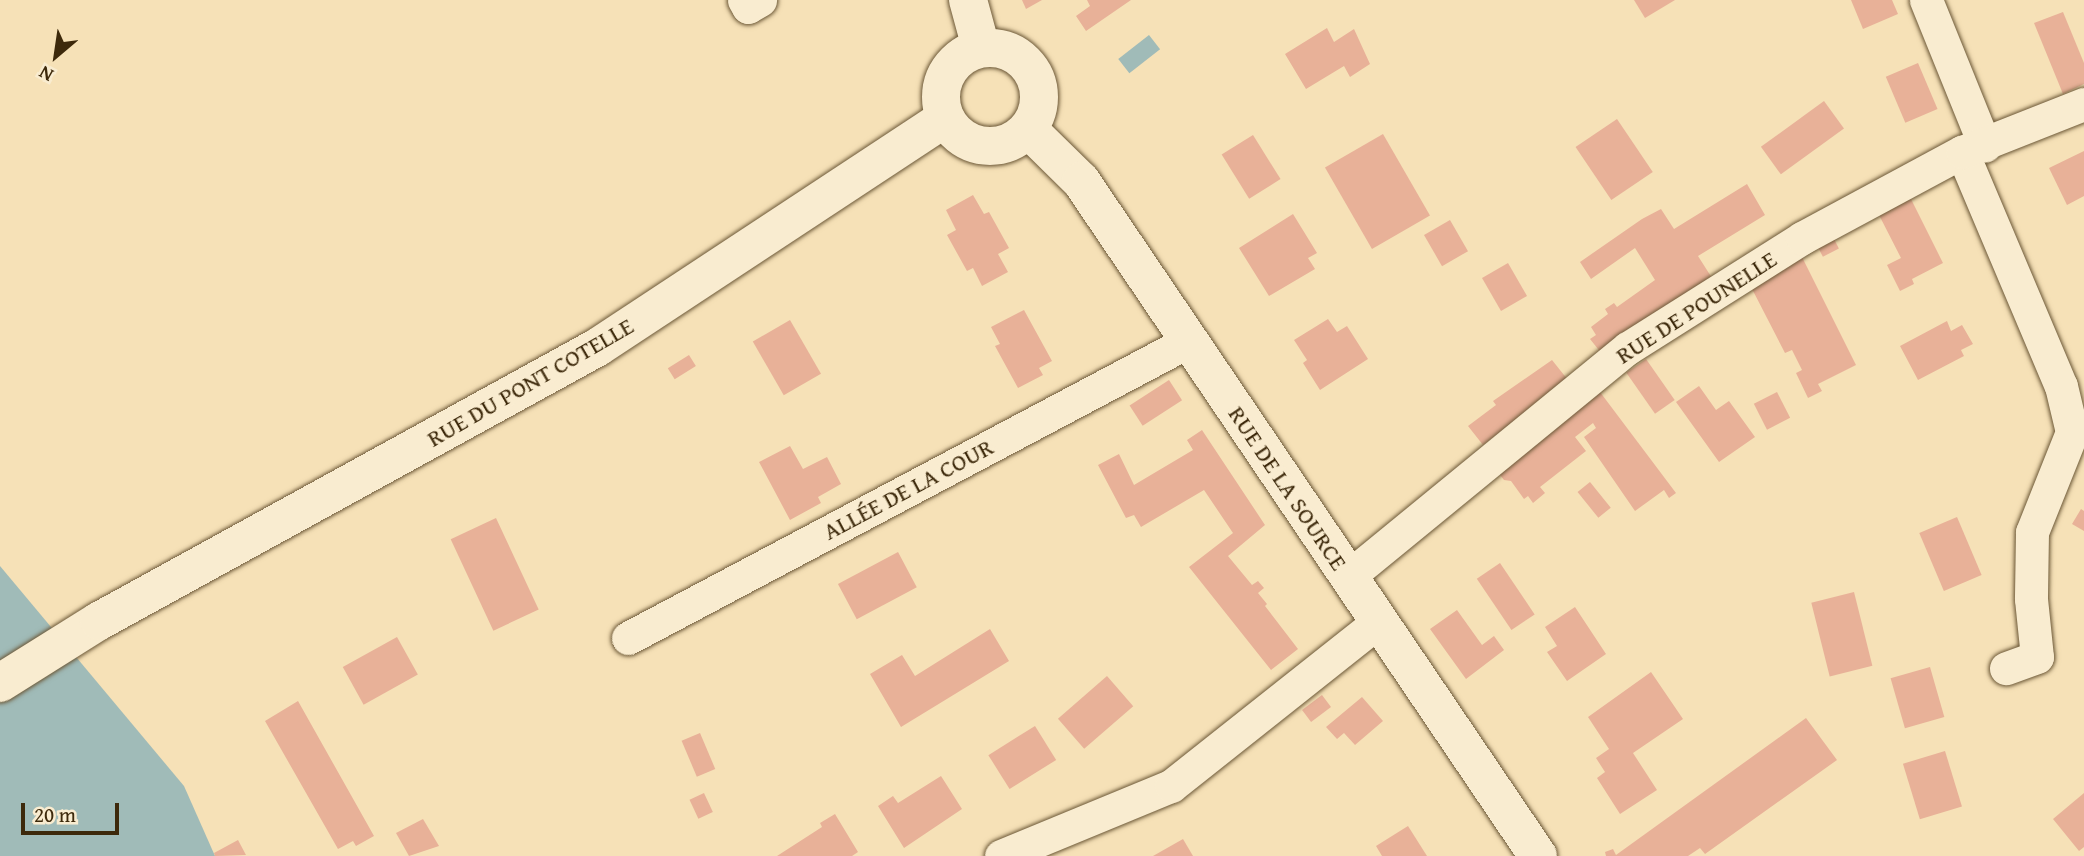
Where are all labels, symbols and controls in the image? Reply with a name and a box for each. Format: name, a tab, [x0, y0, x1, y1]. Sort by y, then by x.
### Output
north arrow	[21, 21, 91, 91]
text: N	[33, 59, 58, 90]
street label: RUE DE POUNELLE	[1610, 244, 1782, 370]
street label: RUE DU PONT COTELLE	[422, 311, 638, 453]
street label: RUE DE LA SOURCE	[1222, 400, 1354, 576]
street label: ALLÉE DE LA COUR	[818, 432, 998, 546]
scale bar	[24, 790, 122, 834]
text: 20 m	[34, 799, 76, 830]

